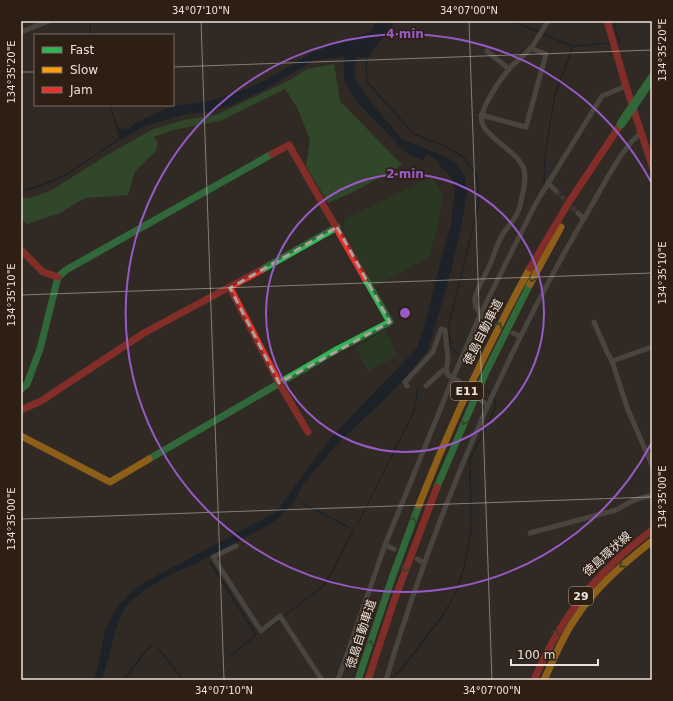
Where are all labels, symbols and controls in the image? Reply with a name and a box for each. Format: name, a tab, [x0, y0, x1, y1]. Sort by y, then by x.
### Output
text: 34°07'10"N	[172, 5, 230, 16]
text: 34°07'00"N	[440, 5, 498, 16]
text: 134°35'20"E	[657, 18, 668, 82]
text: 4 min	[386, 27, 424, 41]
legend	[34, 34, 174, 106]
text: 134°35'20"E	[6, 40, 17, 104]
text: Fast	[70, 43, 94, 57]
text: Slow	[70, 63, 98, 77]
text: Jam	[69, 83, 93, 97]
text: 2 min	[386, 167, 424, 181]
text: 134°35'10"E	[657, 241, 668, 305]
text: 134°35'10"E	[6, 263, 17, 327]
one-way arrow	[529, 275, 537, 282]
street label: 徳島自動車道	[460, 297, 506, 367]
centre of rings	[398, 306, 412, 320]
one-way arrow	[495, 321, 502, 329]
road number: E11	[451, 382, 483, 400]
one-way arrow	[461, 418, 469, 425]
text: 134°35'00"E	[657, 465, 668, 529]
text: 134°35'00"E	[6, 487, 17, 551]
one-way arrow	[409, 517, 417, 524]
street label: 徳島環状線	[580, 529, 634, 579]
one-way arrow	[619, 561, 626, 568]
one-way arrow	[402, 565, 410, 572]
road number: 29	[569, 587, 593, 605]
street label: 徳島自動車道	[343, 598, 379, 670]
one-way arrow	[552, 629, 559, 636]
one-way arrow	[365, 640, 374, 647]
scale bar	[511, 641, 598, 667]
text: 100 m	[517, 648, 555, 662]
text: 34°07'10"N	[195, 685, 253, 696]
text: 34°07'00"N	[463, 685, 521, 696]

